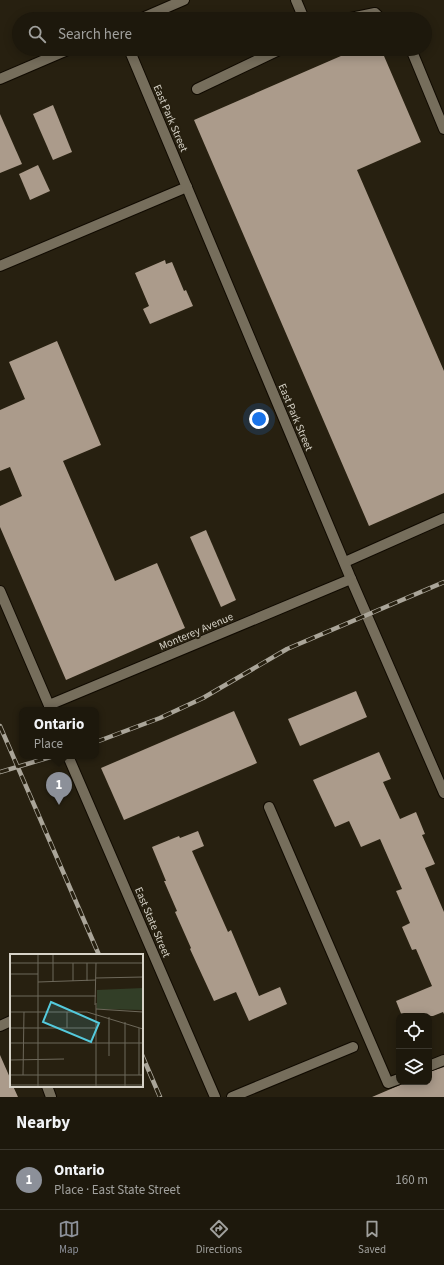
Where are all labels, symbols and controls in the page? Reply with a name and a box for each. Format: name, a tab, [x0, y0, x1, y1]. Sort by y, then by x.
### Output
search box	[12, 12, 432, 56]
icon: search	[26, 23, 48, 45]
text: Search here	[58, 24, 132, 45]
street label: East Park Street	[150, 82, 192, 155]
street label: East Park Street	[275, 381, 317, 454]
your location	[249, 409, 269, 429]
street label: Monterey Avenue	[157, 609, 236, 654]
popup	[19, 707, 99, 759]
text: Ontario	[34, 714, 84, 735]
text: Place	[34, 735, 63, 753]
pin: 1	[46, 772, 72, 805]
street label: East State Street	[131, 885, 174, 960]
inset map	[10, 954, 143, 1087]
map controls	[396, 1013, 432, 1085]
button: locate	[396, 1013, 432, 1049]
button: layers	[396, 1049, 432, 1085]
text: Nearby	[16, 1111, 70, 1135]
text: Ontario	[54, 1160, 105, 1181]
text: 1	[26, 1171, 32, 1189]
text: 160 m	[395, 1171, 428, 1189]
text: Place · East State Street	[54, 1181, 180, 1199]
tab: Map	[58, 1218, 80, 1257]
tab: Directions	[196, 1218, 242, 1257]
tab: Saved	[358, 1218, 386, 1257]

